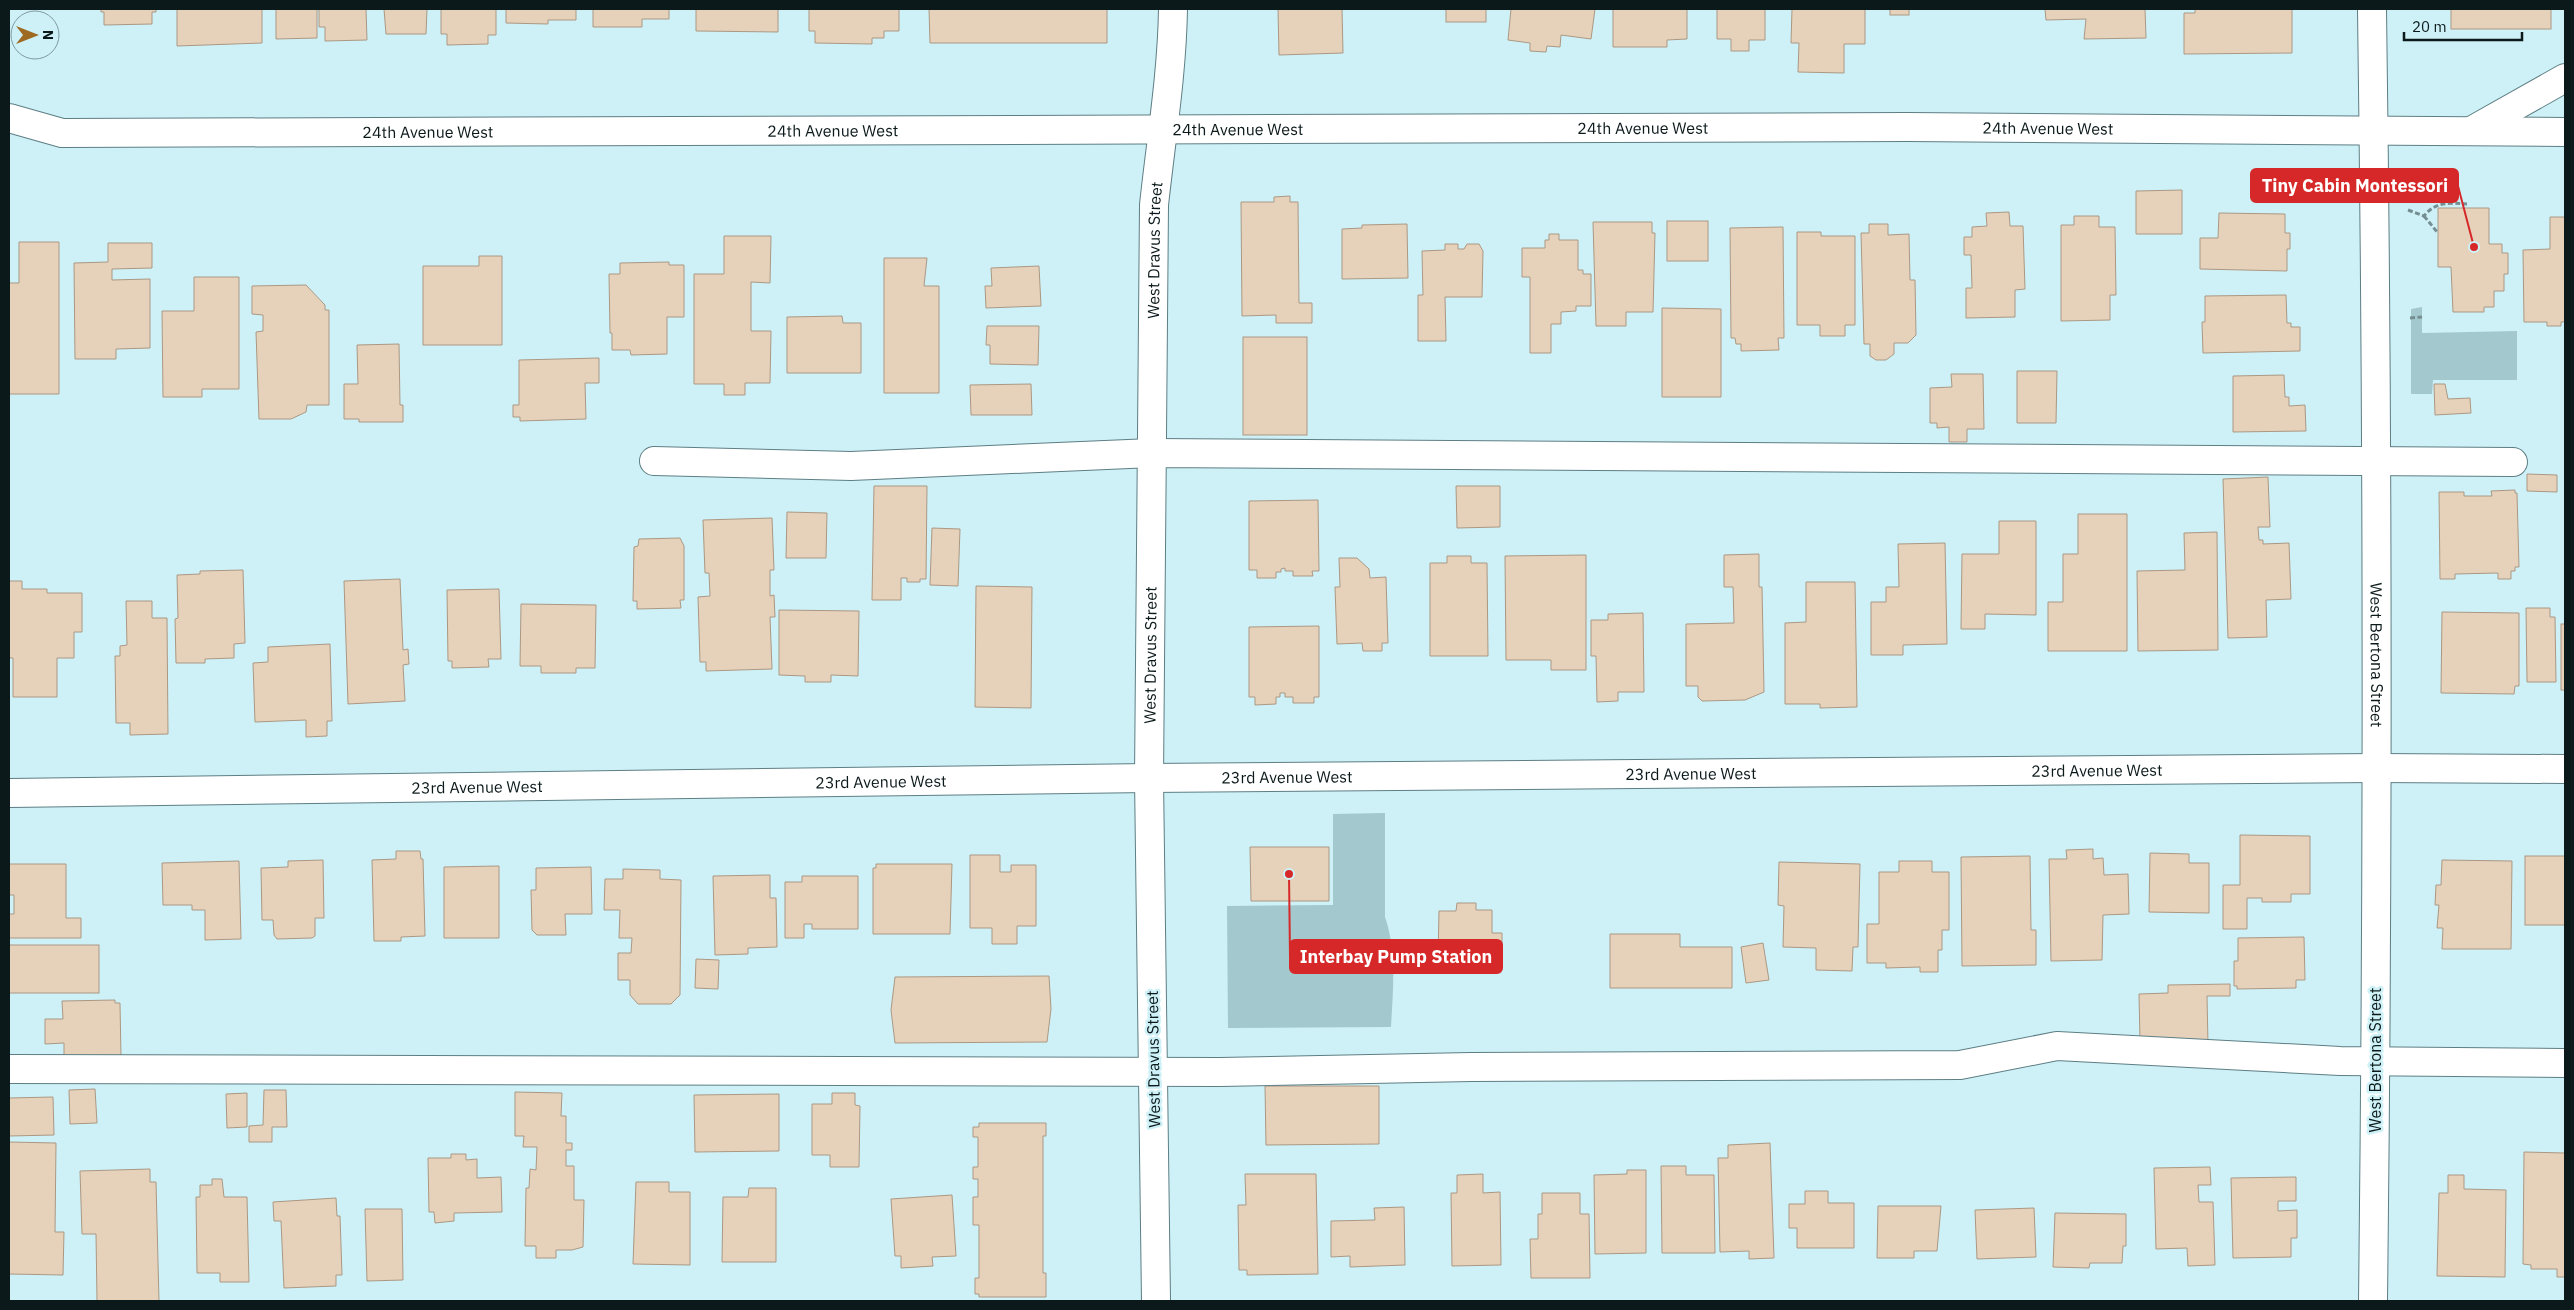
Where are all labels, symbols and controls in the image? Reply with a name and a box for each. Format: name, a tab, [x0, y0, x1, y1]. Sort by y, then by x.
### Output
north arrow	[10, 10, 60, 60]
scale bar	[2404, 10, 2522, 42]
text: 20 m	[2412, 17, 2447, 36]
text: N	[39, 30, 57, 40]
street label: 24th Avenue West	[1577, 118, 1708, 138]
street label: 24th Avenue West	[1982, 118, 2114, 139]
street label: 24th Avenue West	[1172, 119, 1303, 139]
street label: 24th Avenue West	[767, 120, 899, 141]
street label: 24th Avenue West	[362, 122, 494, 142]
callout: Tiny Cabin Montessori	[2251, 169, 2458, 202]
text: Tiny Cabin Montessori	[2262, 174, 2448, 197]
street label: West Dravus Street	[1143, 180, 1167, 319]
street label: West Bertona Street	[2367, 582, 2387, 728]
street label: West Dravus Street	[1139, 586, 1161, 724]
street label: 23rd Avenue West	[2031, 760, 2163, 781]
street label: 23rd Avenue West	[1625, 763, 1757, 784]
street label: 23rd Avenue West	[1221, 766, 1353, 787]
street label: 23rd Avenue West	[815, 771, 947, 792]
street label: 23rd Avenue West	[411, 776, 543, 798]
callout: Interbay Pump Station	[1290, 940, 1502, 973]
text: Interbay Pump Station	[1300, 945, 1492, 968]
street label: West Bertona Street	[2365, 988, 2385, 1132]
street label: West Dravus Street	[1142, 990, 1164, 1128]

